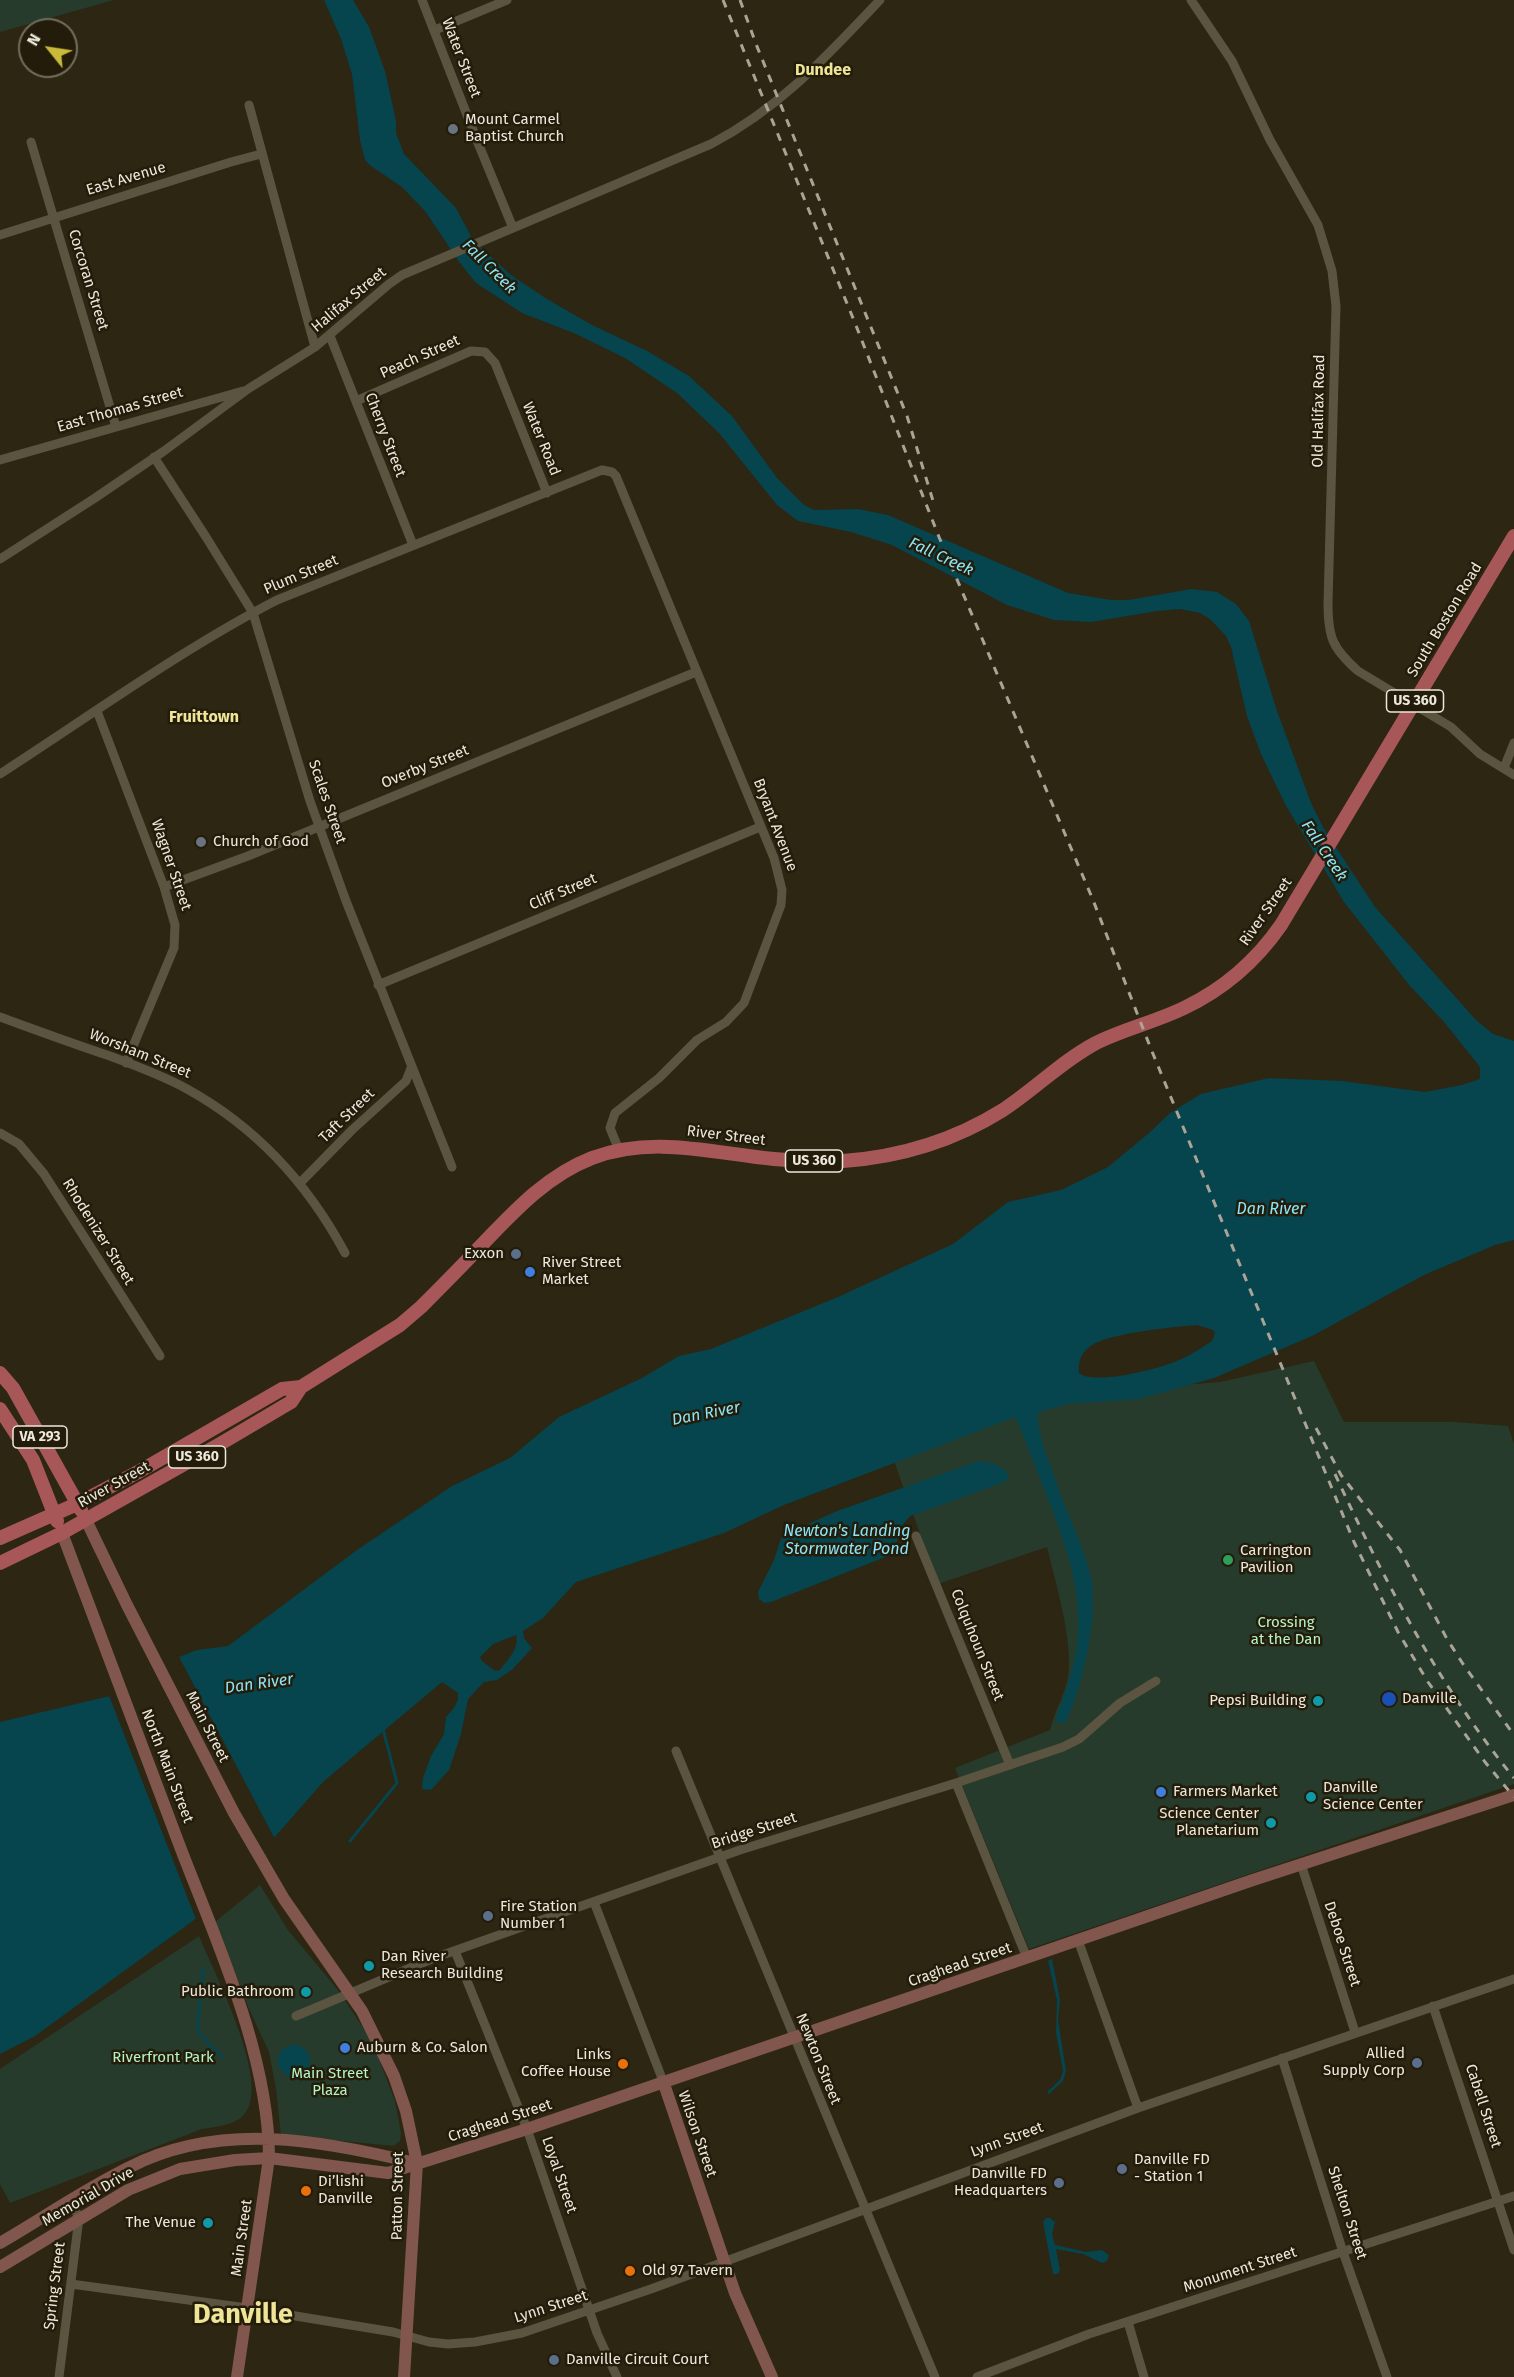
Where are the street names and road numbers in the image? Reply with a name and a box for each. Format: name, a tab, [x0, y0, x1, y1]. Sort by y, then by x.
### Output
street label: Water Street	[438, 16, 484, 100]
street label: East Avenue	[84, 158, 168, 200]
street label: Corcoran Street	[64, 227, 112, 333]
street label: Halifax Street	[308, 264, 390, 336]
street label: Peach Street	[377, 331, 463, 383]
street label: Old Halifax Road	[1309, 354, 1329, 468]
street label: East Thomas Street	[55, 383, 185, 437]
street label: Cherry Street	[361, 390, 409, 480]
street label: Water Road	[518, 400, 564, 478]
street label: Plum Street	[261, 551, 341, 599]
street label: South Boston Road	[1404, 560, 1486, 680]
road number: US 360	[1386, 690, 1444, 712]
street label: Overby Street	[379, 741, 471, 793]
street label: Scales Street	[304, 758, 350, 846]
street label: Bryant Avenue	[749, 776, 801, 874]
street label: Wagner Street	[147, 817, 195, 913]
street label: Cliff Street	[527, 870, 599, 914]
street label: River Street	[1236, 874, 1296, 950]
street label: Worsham Street	[87, 1025, 193, 1083]
street label: Taft Street	[315, 1085, 379, 1147]
street label: River Street	[686, 1122, 766, 1150]
road number: US 360	[786, 1150, 842, 1172]
street label: Rhodenizer Street	[58, 1176, 138, 1288]
road number: VA 293	[13, 1426, 67, 1448]
road number: US 360	[168, 1446, 226, 1468]
street label: River Street	[75, 1458, 153, 1512]
street label: Colquhoun Street	[946, 1587, 1008, 1703]
street label: Main Street	[181, 1688, 233, 1766]
street label: North Main Street	[137, 1707, 197, 1825]
street label: Bridge Street	[709, 1809, 799, 1853]
street label: Deboe Street	[1320, 1899, 1364, 1989]
street label: Craghead Street	[906, 1939, 1014, 1991]
street label: Newton Street	[792, 2011, 844, 2107]
street label: Cabell Street	[1461, 2062, 1505, 2150]
street label: Wilson Street	[674, 2088, 720, 2180]
street label: Craghead Street	[446, 2096, 554, 2146]
street label: Lynn Street	[968, 2119, 1046, 2161]
street label: Loyal Street	[537, 2134, 581, 2216]
street label: Patton Street	[388, 2151, 408, 2241]
street label: Memorial Drive	[39, 2163, 137, 2231]
street label: Shelton Street	[1323, 2164, 1371, 2262]
street label: Main Street	[228, 2198, 256, 2278]
street label: Spring Street	[41, 2241, 69, 2331]
street label: Monument Street	[1181, 2243, 1299, 2297]
street label: Lynn Street	[512, 2287, 590, 2327]

